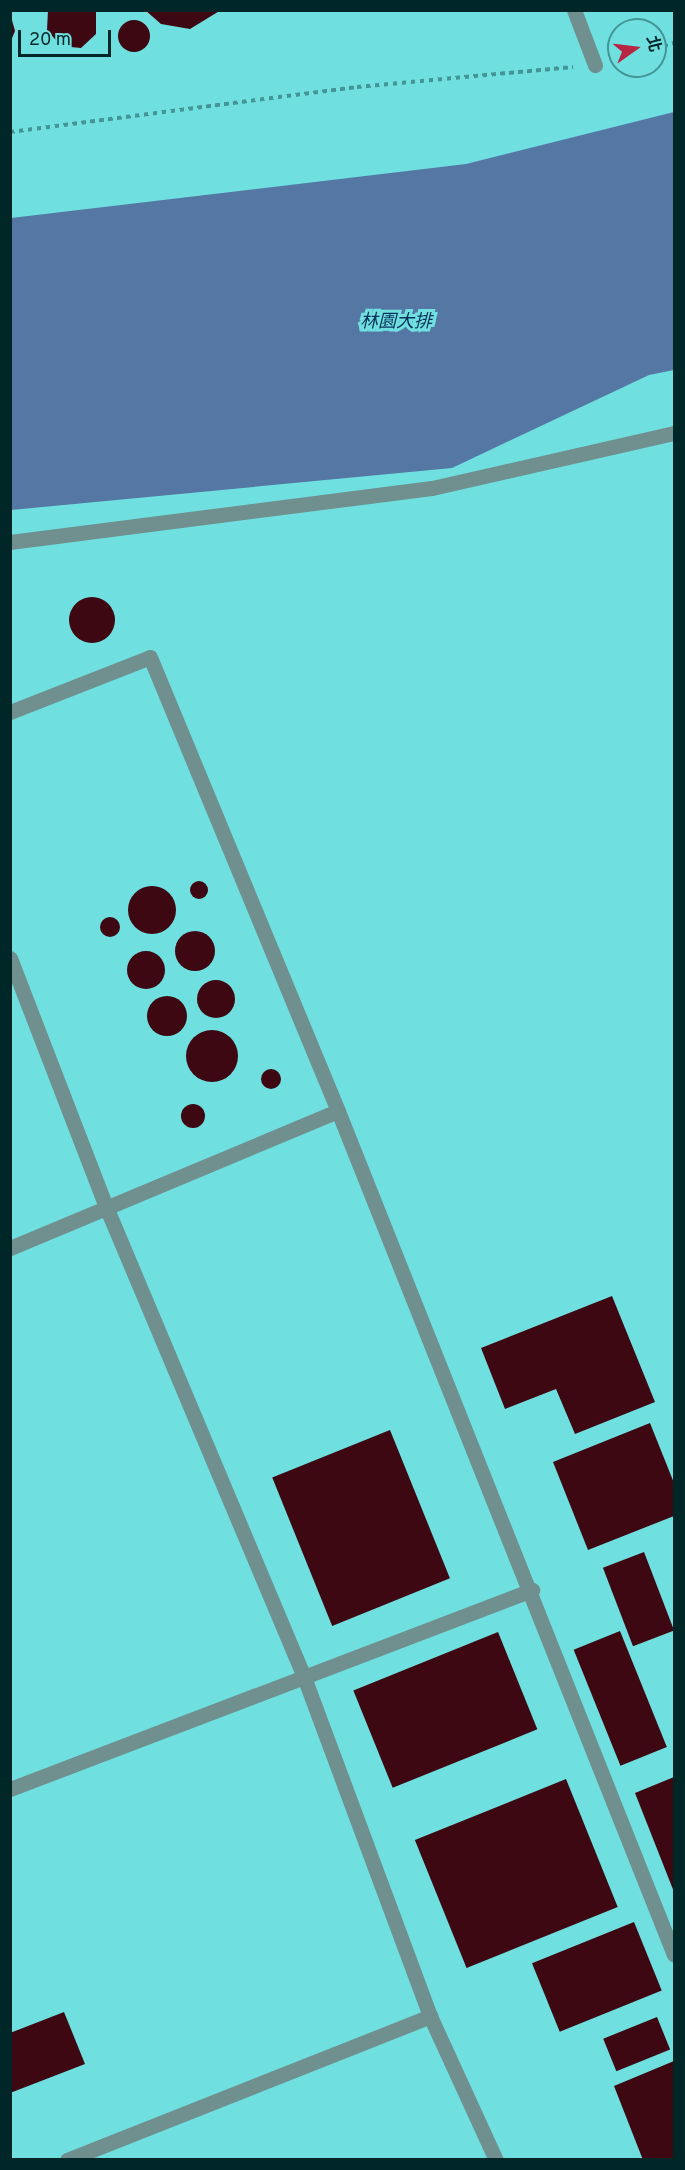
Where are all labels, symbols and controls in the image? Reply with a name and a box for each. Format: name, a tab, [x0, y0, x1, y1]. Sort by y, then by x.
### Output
scale bar	[21, 18, 114, 56]
north arrow	[607, 18, 667, 78]
text: 20 m	[29, 29, 71, 52]
text: 北	[641, 34, 664, 54]
water label: 林園大排	[360, 312, 432, 334]

